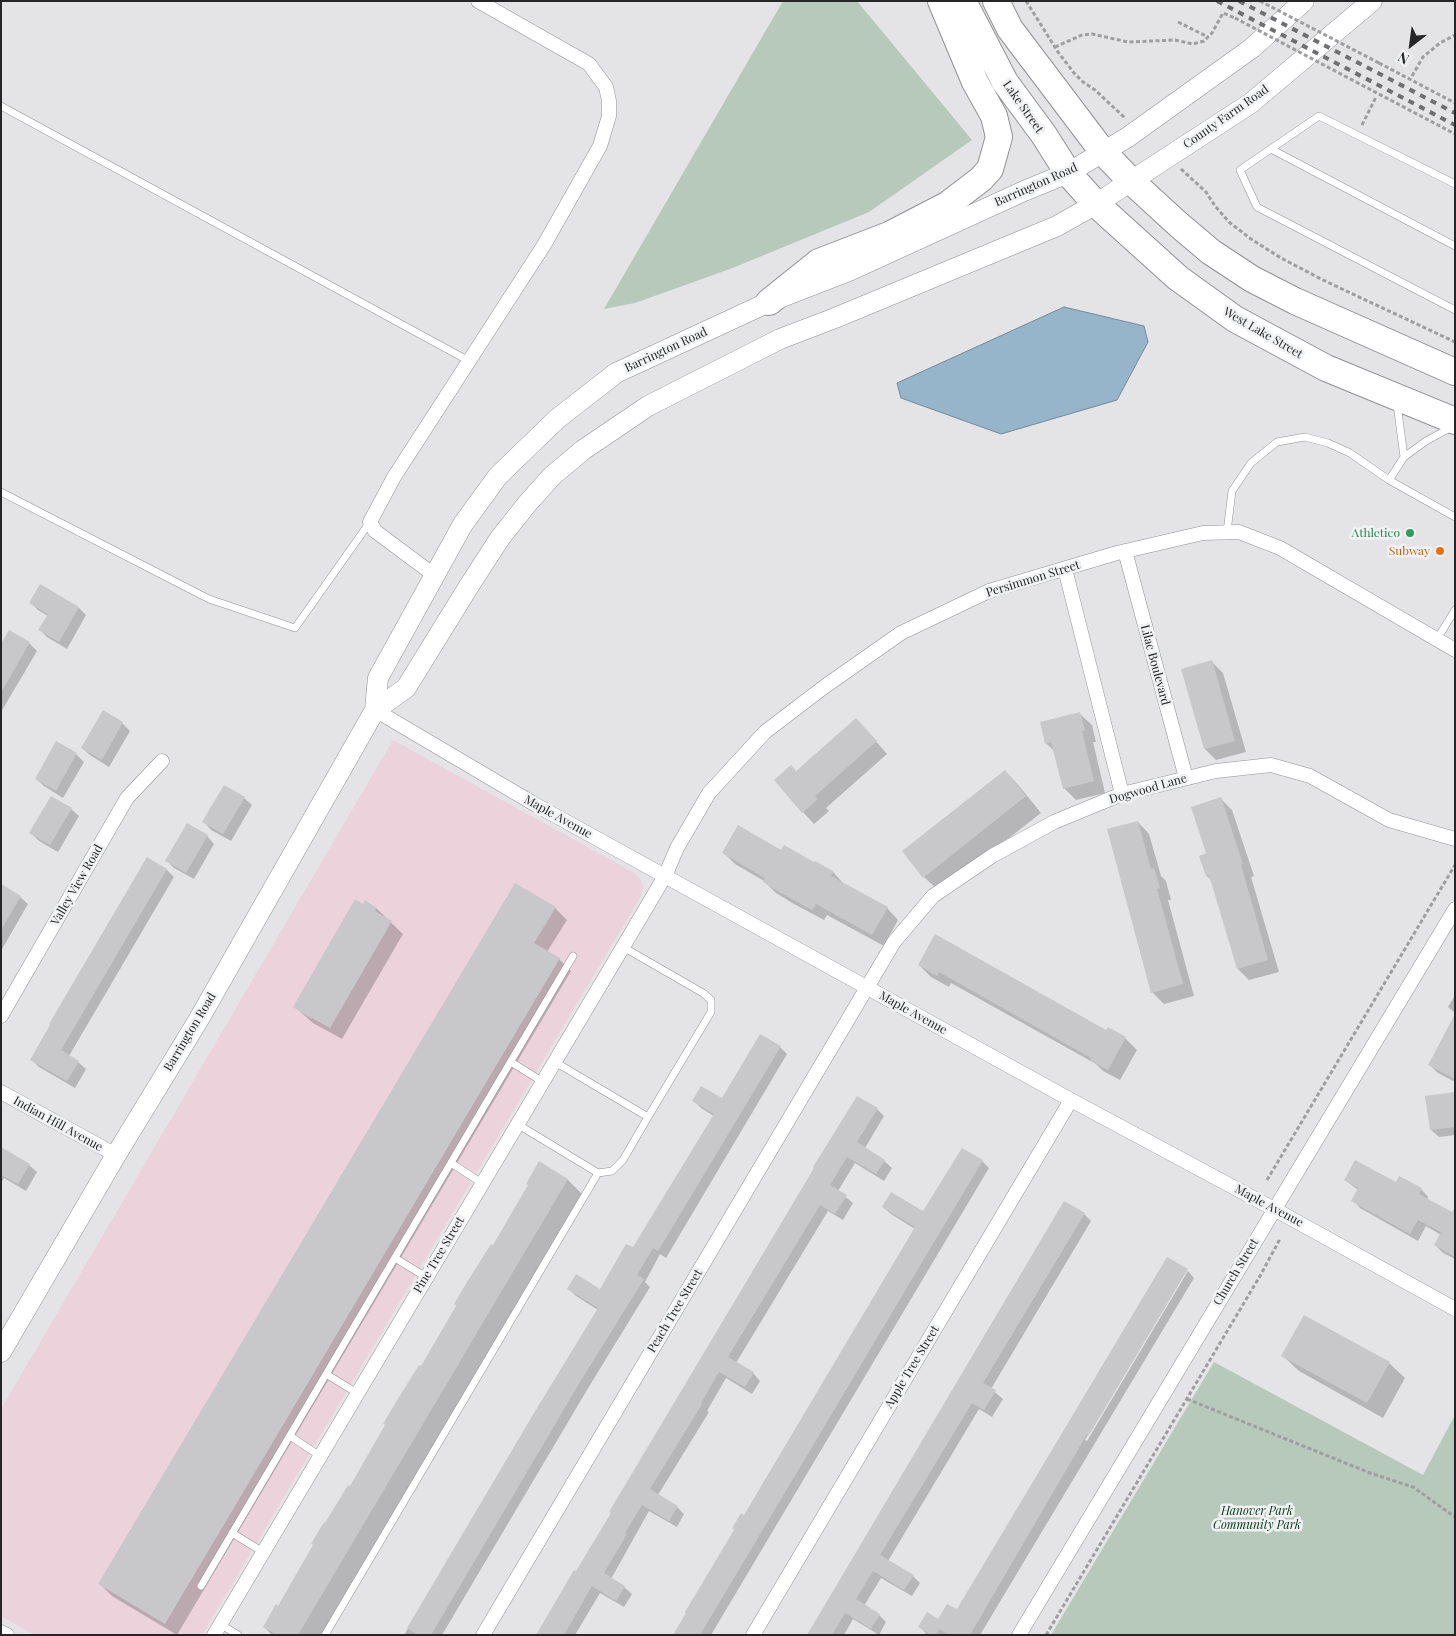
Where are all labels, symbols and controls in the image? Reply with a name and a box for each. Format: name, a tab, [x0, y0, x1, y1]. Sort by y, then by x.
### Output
north arrow	[1386, 20, 1436, 70]
text: N	[1394, 48, 1412, 69]
street label: Lake Street	[1000, 78, 1046, 136]
street label: County Farm Road	[1180, 82, 1272, 152]
street label: Barrington Road	[992, 160, 1080, 210]
street label: West Lake Street	[1221, 304, 1305, 362]
street label: Barrington Road	[622, 325, 710, 375]
place label: Athletico	[1352, 526, 1400, 540]
marker: Athletico	[1404, 527, 1416, 539]
place label: Subway	[1389, 544, 1430, 558]
marker: Subway	[1434, 545, 1446, 557]
street label: Persimmon Street	[984, 558, 1082, 600]
street label: Lilac Boulevard	[1137, 623, 1173, 707]
street label: Dogwood Lane	[1108, 771, 1188, 807]
street label: Maple Avenue	[522, 792, 594, 842]
street label: Valley View Road	[48, 842, 106, 928]
street label: Maple Avenue	[877, 988, 949, 1038]
street label: Barrington Road	[161, 990, 219, 1074]
street label: Indian Hill Avenue	[11, 1093, 105, 1155]
street label: Maple Avenue	[1232, 1182, 1306, 1230]
street label: Pine Tree Street	[411, 1214, 467, 1296]
street label: Church Street	[1210, 1236, 1262, 1308]
street label: Peach Tree Street	[644, 1267, 706, 1355]
street label: Apple Tree Street	[882, 1323, 942, 1411]
park label: Hanover Park Community Park	[1213, 1504, 1301, 1532]

